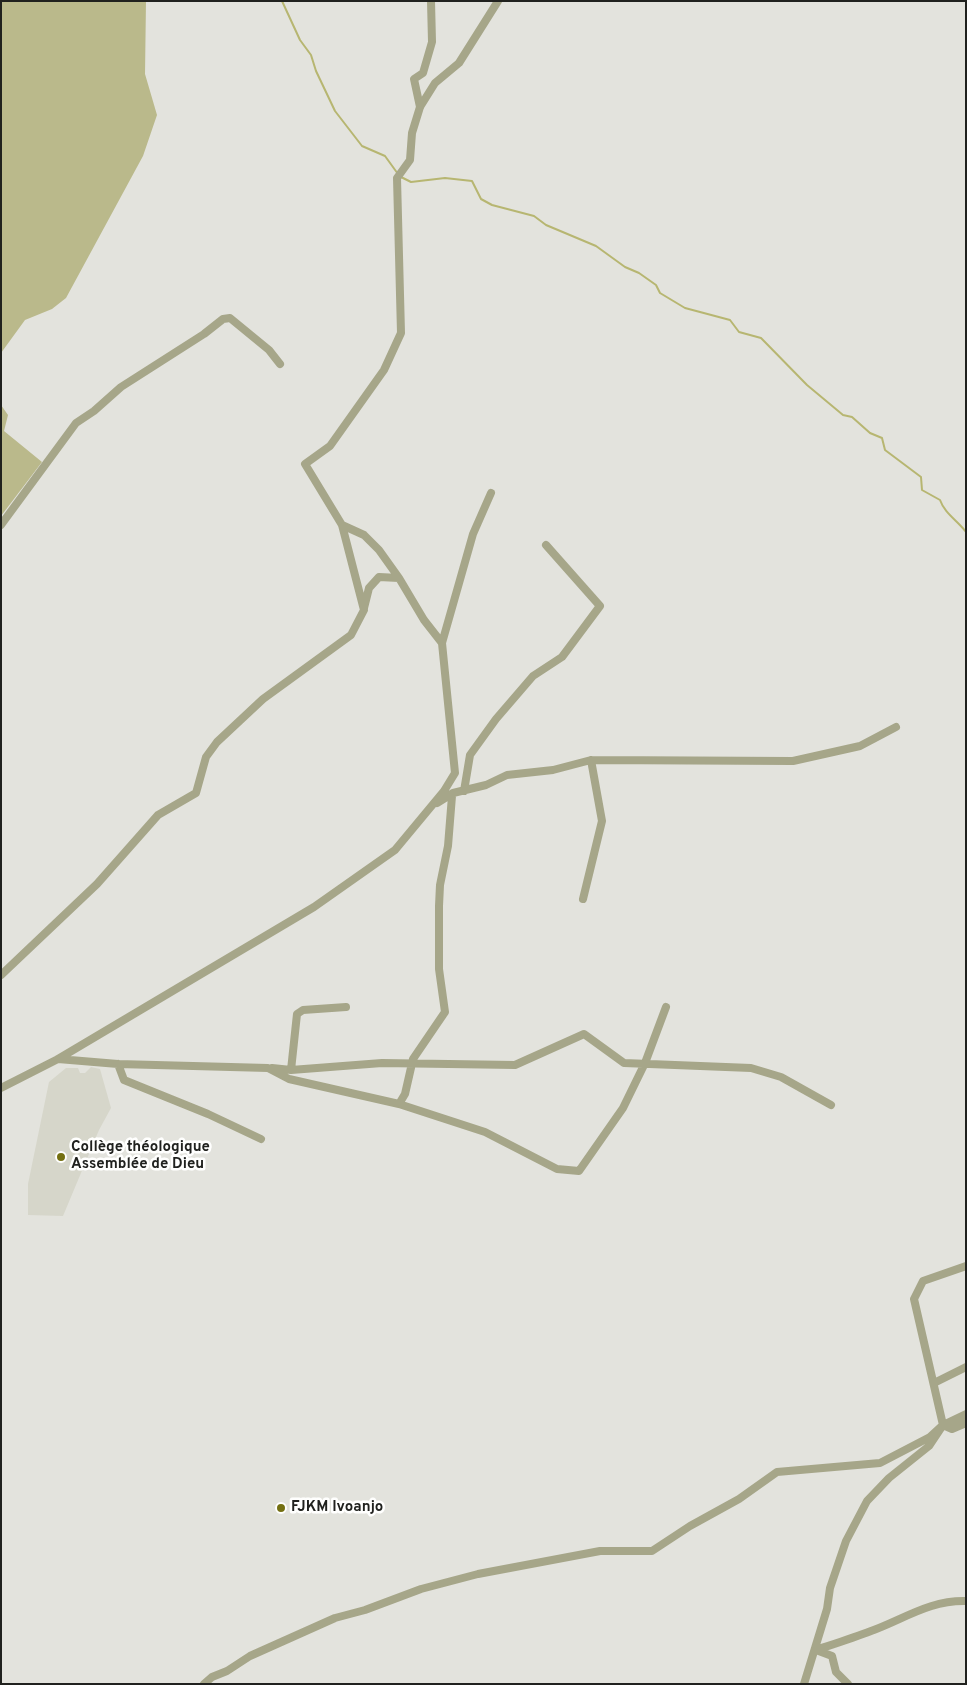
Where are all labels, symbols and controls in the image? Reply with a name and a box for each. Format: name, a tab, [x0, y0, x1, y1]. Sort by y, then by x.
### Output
place label: Collège théologique Assemblée de Dieu	[71, 1139, 210, 1174]
marker: Collège théologique Assemblée de Dieu	[55, 1151, 67, 1163]
place label: FJKM Ivoanjo	[291, 1499, 383, 1517]
marker: FJKM Ivoanjo	[275, 1502, 287, 1514]

